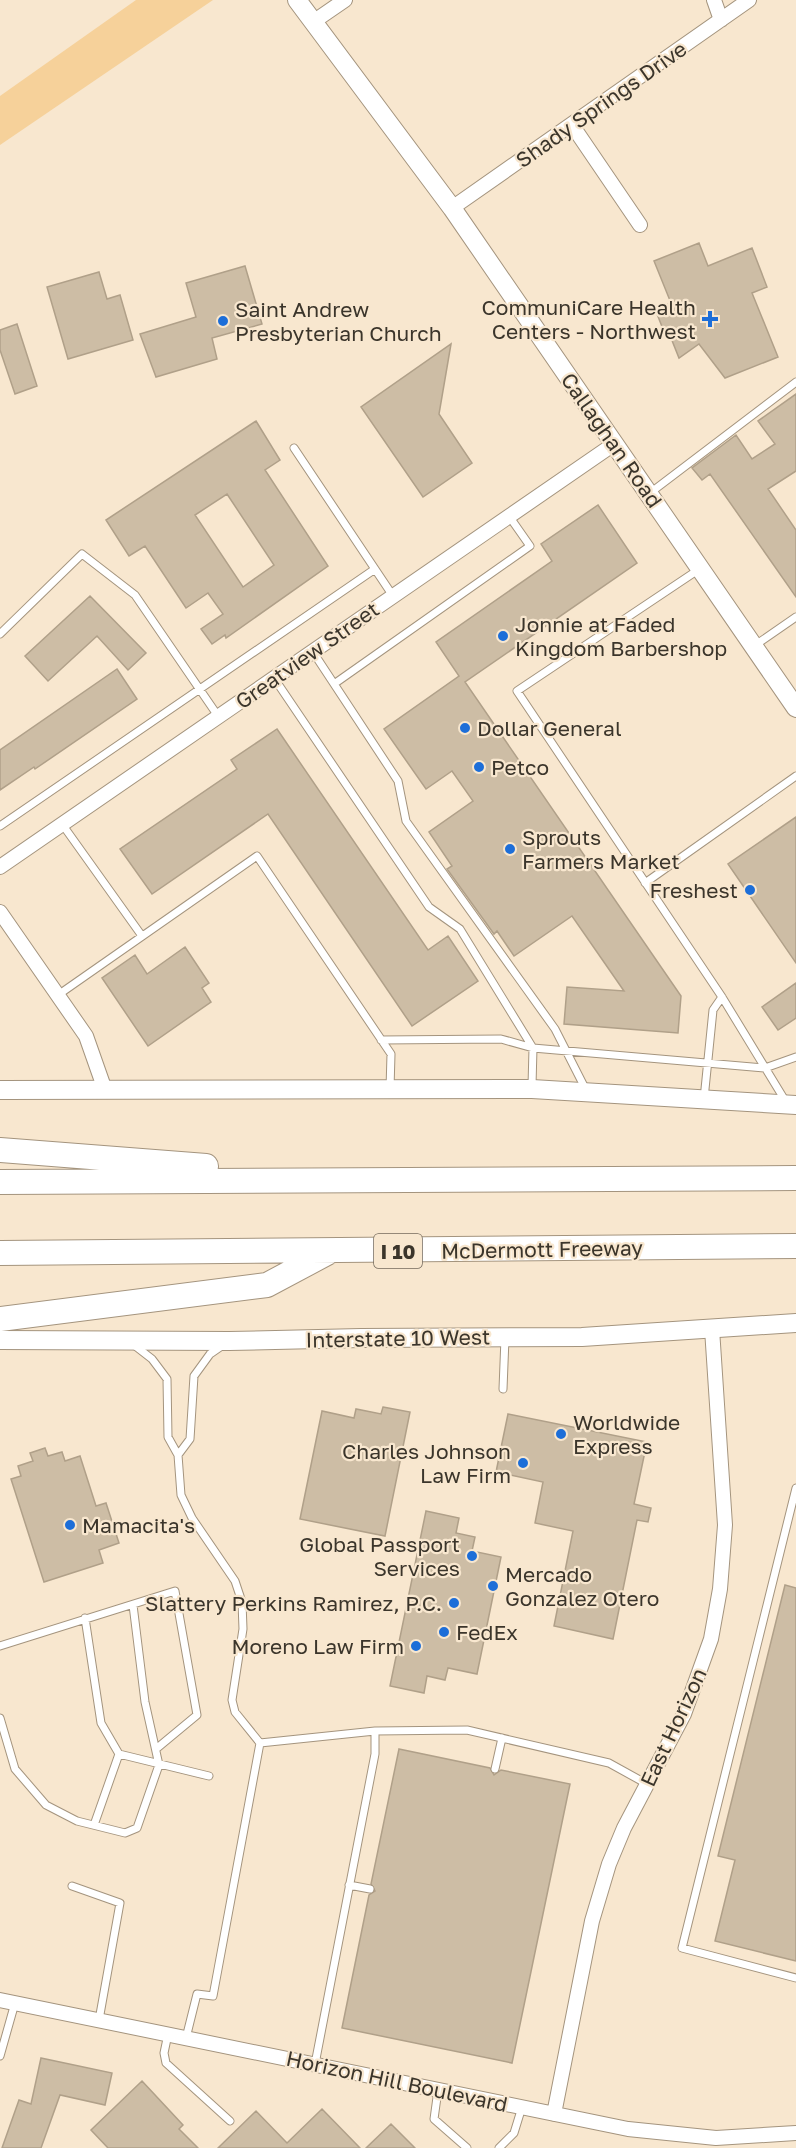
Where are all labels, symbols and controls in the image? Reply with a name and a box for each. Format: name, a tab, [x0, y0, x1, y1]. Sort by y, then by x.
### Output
street label: Shady Springs Drive	[511, 35, 691, 173]
place label: CommuniCare Health Centers - Northwest	[482, 294, 696, 344]
place label: Saint Andrew Presbyterian Church	[235, 296, 442, 346]
marker: CommuniCare Health Centers - Northwest	[701, 310, 719, 328]
marker: Saint Andrew Presbyterian Church	[216, 314, 230, 328]
street label: Callaghan Road	[556, 368, 668, 512]
street label: Greatview Street	[230, 596, 384, 714]
place label: Jonnie at Faded Kingdom Barbershop	[515, 611, 727, 661]
marker: Jonnie at Faded Kingdom Barbershop	[496, 629, 510, 643]
place label: Dollar General	[477, 715, 622, 741]
marker: Dollar General	[458, 721, 472, 735]
place label: Petco	[491, 754, 549, 780]
marker: Petco	[472, 760, 486, 774]
place label: Sprouts Farmers Market	[522, 824, 680, 874]
marker: Sprouts Farmers Market	[503, 842, 517, 856]
place label: Freshest	[650, 877, 738, 903]
marker: Freshest	[743, 883, 757, 897]
road number: I 10	[374, 1234, 422, 1268]
street label: McDermott Freeway	[441, 1234, 643, 1264]
street label: Interstate 10 West	[305, 1323, 491, 1353]
place label: Worldwide Express	[573, 1409, 680, 1459]
marker: Worldwide Express	[554, 1427, 568, 1441]
place label: Charles Johnson Law Firm	[342, 1438, 511, 1488]
marker: Charles Johnson Law Firm	[516, 1456, 530, 1470]
place label: Mamacita's	[82, 1512, 195, 1538]
marker: Mamacita's	[63, 1518, 77, 1532]
place label: Global Passport Services	[299, 1531, 460, 1581]
marker: Global Passport Services	[465, 1549, 479, 1563]
place label: Mercado Gonzalez Otero	[505, 1561, 659, 1611]
marker: Mercado Gonzalez Otero	[486, 1579, 500, 1593]
place label: Slattery Perkins Ramirez, P.C.	[145, 1590, 442, 1616]
marker: Slattery Perkins Ramirez, P.C.	[447, 1596, 461, 1610]
place label: FedEx	[456, 1619, 518, 1645]
marker: FedEx	[437, 1625, 451, 1639]
place label: Moreno Law Firm	[231, 1633, 404, 1659]
marker: Moreno Law Firm	[409, 1639, 423, 1653]
street label: East Horizon	[634, 1664, 712, 1790]
street label: Horizon Hill Boulevard	[284, 2045, 510, 2117]

